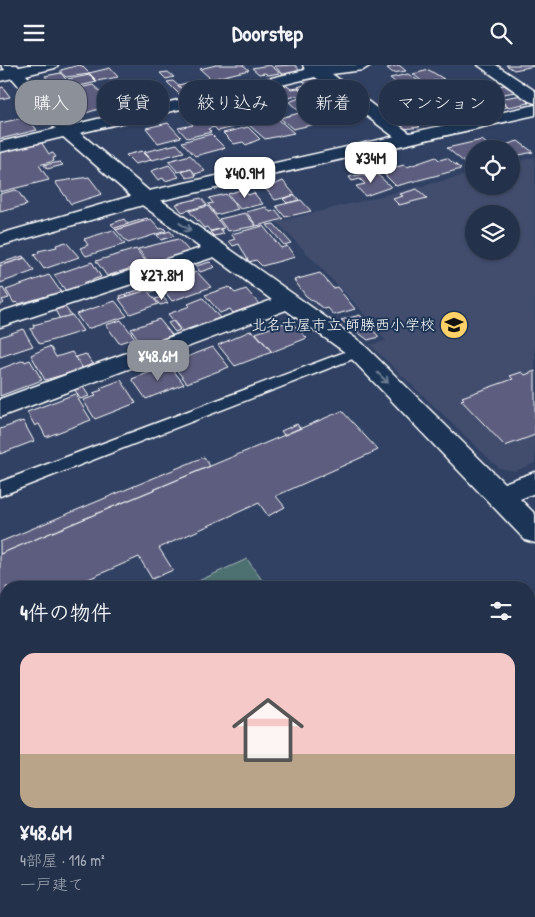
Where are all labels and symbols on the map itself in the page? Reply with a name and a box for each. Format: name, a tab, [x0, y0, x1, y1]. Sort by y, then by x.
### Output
pin: ¥34M	[341, 141, 401, 184]
pin: ¥40.9M	[204, 157, 286, 199]
one-way arrow	[178, 222, 192, 232]
pin: ¥27.8M	[121, 259, 203, 301]
school or university icon: 北名古屋市立 師勝西小学校	[439, 310, 469, 340]
place label: 北名古屋市立 師勝西小学校	[252, 314, 435, 335]
pin: ¥48.6M	[117, 339, 199, 382]
one-way arrow	[377, 372, 390, 384]

